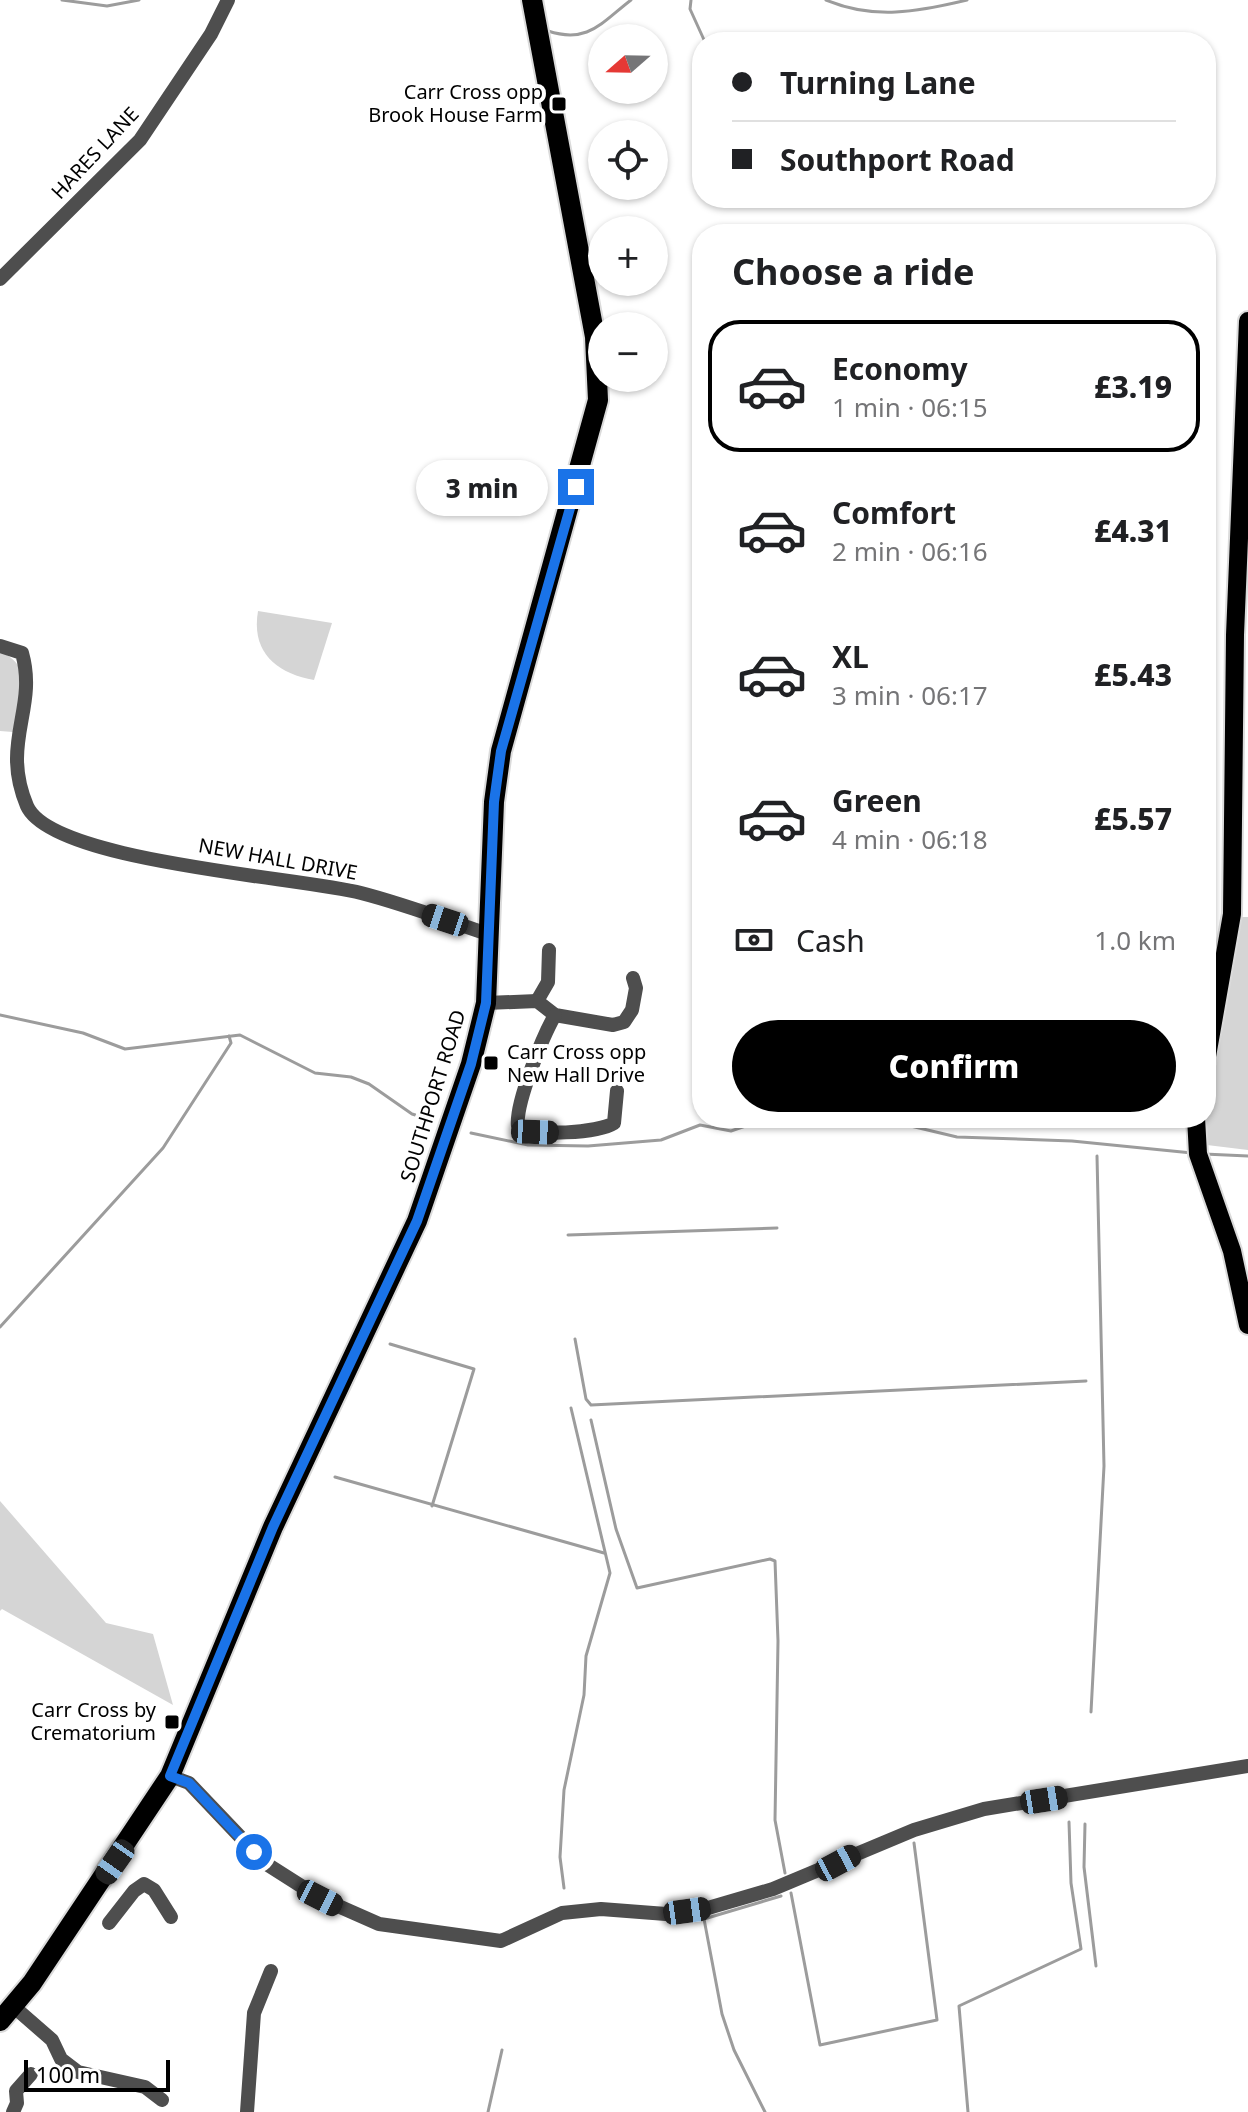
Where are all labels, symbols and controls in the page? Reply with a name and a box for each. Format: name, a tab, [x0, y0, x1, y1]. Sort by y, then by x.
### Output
north arrow	[588, 24, 668, 104]
map controls	[588, 24, 668, 392]
text: Turning Lane	[780, 62, 976, 103]
place label: Carr Cross opp Brook House Farm	[368, 78, 543, 128]
marker: Carr Cross opp Brook House Farm	[550, 95, 568, 113]
street label: HARES LANE	[45, 101, 144, 205]
button: locate	[588, 120, 668, 200]
text: Southport Road	[780, 139, 1015, 180]
button: +	[588, 216, 668, 296]
text: Choose a ride	[732, 247, 974, 296]
button: −	[588, 312, 668, 392]
text: Economy	[832, 348, 968, 389]
icon: car	[736, 350, 808, 422]
text: £3.19	[1094, 366, 1172, 407]
text: 1 min · 06:15	[832, 389, 988, 425]
callout: 3 min	[416, 459, 548, 515]
route end	[558, 469, 594, 505]
text: 3 min	[446, 470, 518, 506]
text: Comfort	[832, 492, 956, 533]
icon: car	[736, 494, 808, 566]
text: £4.31	[1094, 510, 1172, 551]
text: 2 min · 06:16	[832, 533, 988, 569]
text: XL	[832, 636, 869, 677]
icon: car	[736, 638, 808, 710]
text: £5.43	[1094, 654, 1172, 695]
text: 3 min · 06:17	[832, 677, 988, 713]
text: Green	[832, 780, 922, 821]
icon: car	[736, 782, 808, 854]
text: £5.57	[1094, 798, 1172, 839]
text: 4 min · 06:18	[832, 821, 988, 857]
street label: NEW HALL DRIVE	[197, 831, 360, 886]
car	[418, 901, 472, 939]
icon: cash	[732, 918, 776, 962]
text: Cash	[796, 920, 865, 961]
text: 1.0 km	[1094, 922, 1176, 958]
street label: SOUTHPORT ROAD	[393, 1006, 472, 1185]
button: Confirm	[732, 1020, 1176, 1112]
place label: Carr Cross opp New Hall Drive	[507, 1038, 646, 1088]
marker: Carr Cross opp New Hall Drive	[482, 1054, 500, 1072]
car	[511, 1119, 559, 1145]
place label: Carr Cross by Crematorium	[31, 1696, 157, 1746]
marker: Carr Cross by Crematorium	[163, 1713, 181, 1731]
car	[1018, 1784, 1070, 1816]
route start	[236, 1834, 272, 1870]
car	[91, 1835, 139, 1889]
car	[811, 1841, 865, 1885]
car	[293, 1876, 347, 1920]
car	[662, 1896, 712, 1926]
scale bar	[24, 2056, 170, 2092]
text: 100 m	[36, 2059, 100, 2089]

